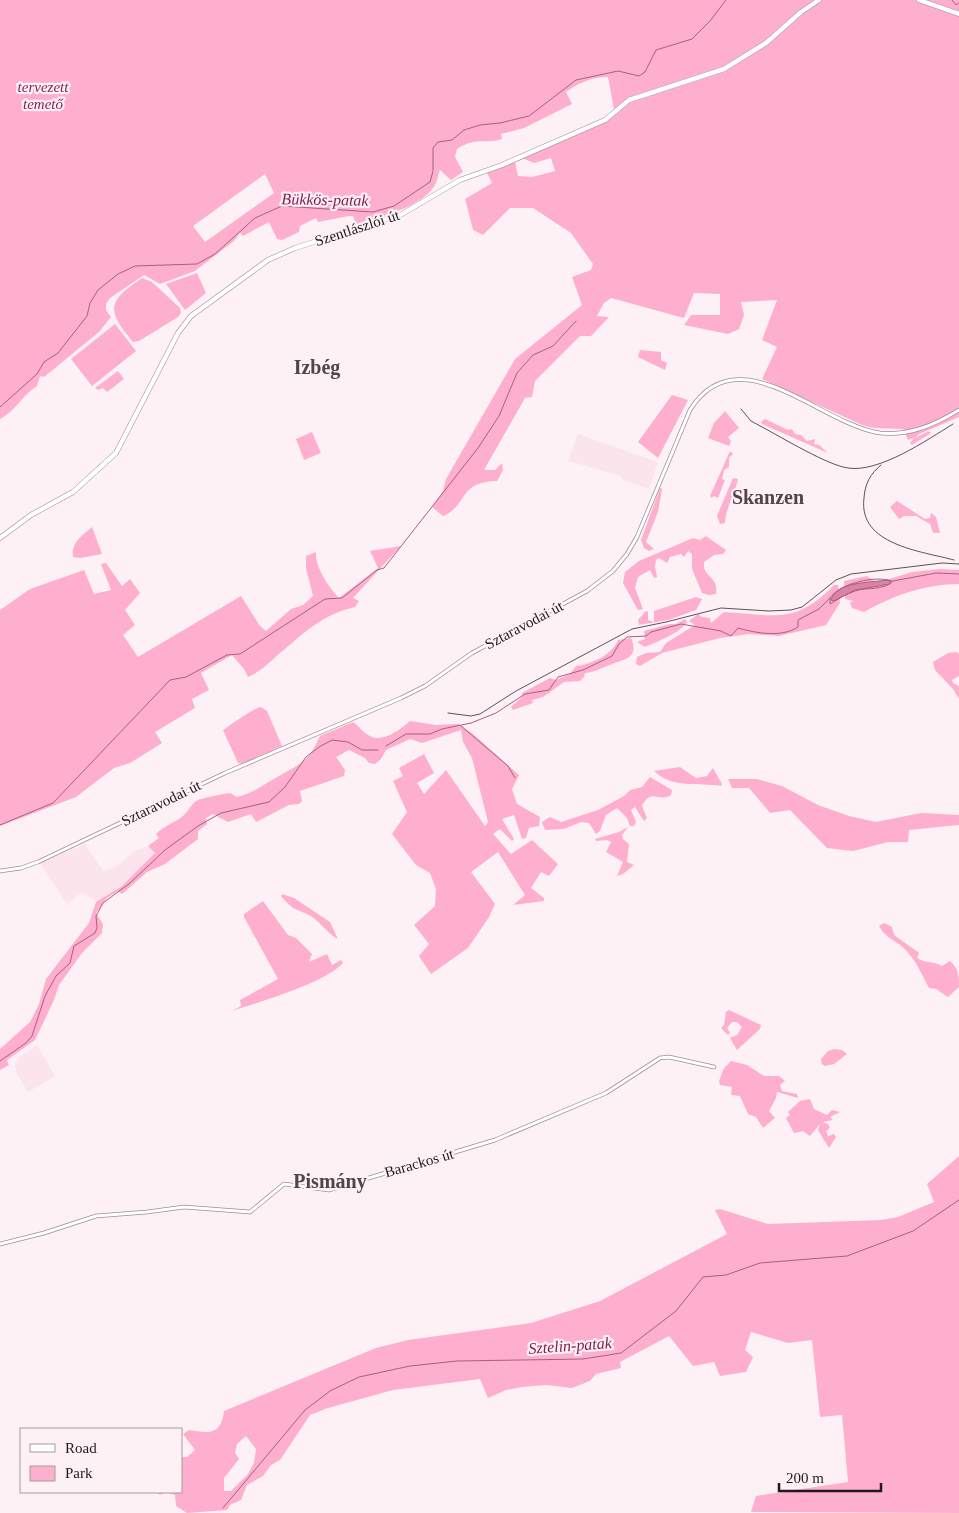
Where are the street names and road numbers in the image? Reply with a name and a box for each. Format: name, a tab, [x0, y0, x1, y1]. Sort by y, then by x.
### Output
street label: Szentlászlói út	[313, 207, 402, 249]
street label: Sztaravodai út	[482, 597, 567, 652]
street label: Sztaravodai út	[119, 777, 204, 829]
street label: Barackos út	[383, 1145, 456, 1181]

